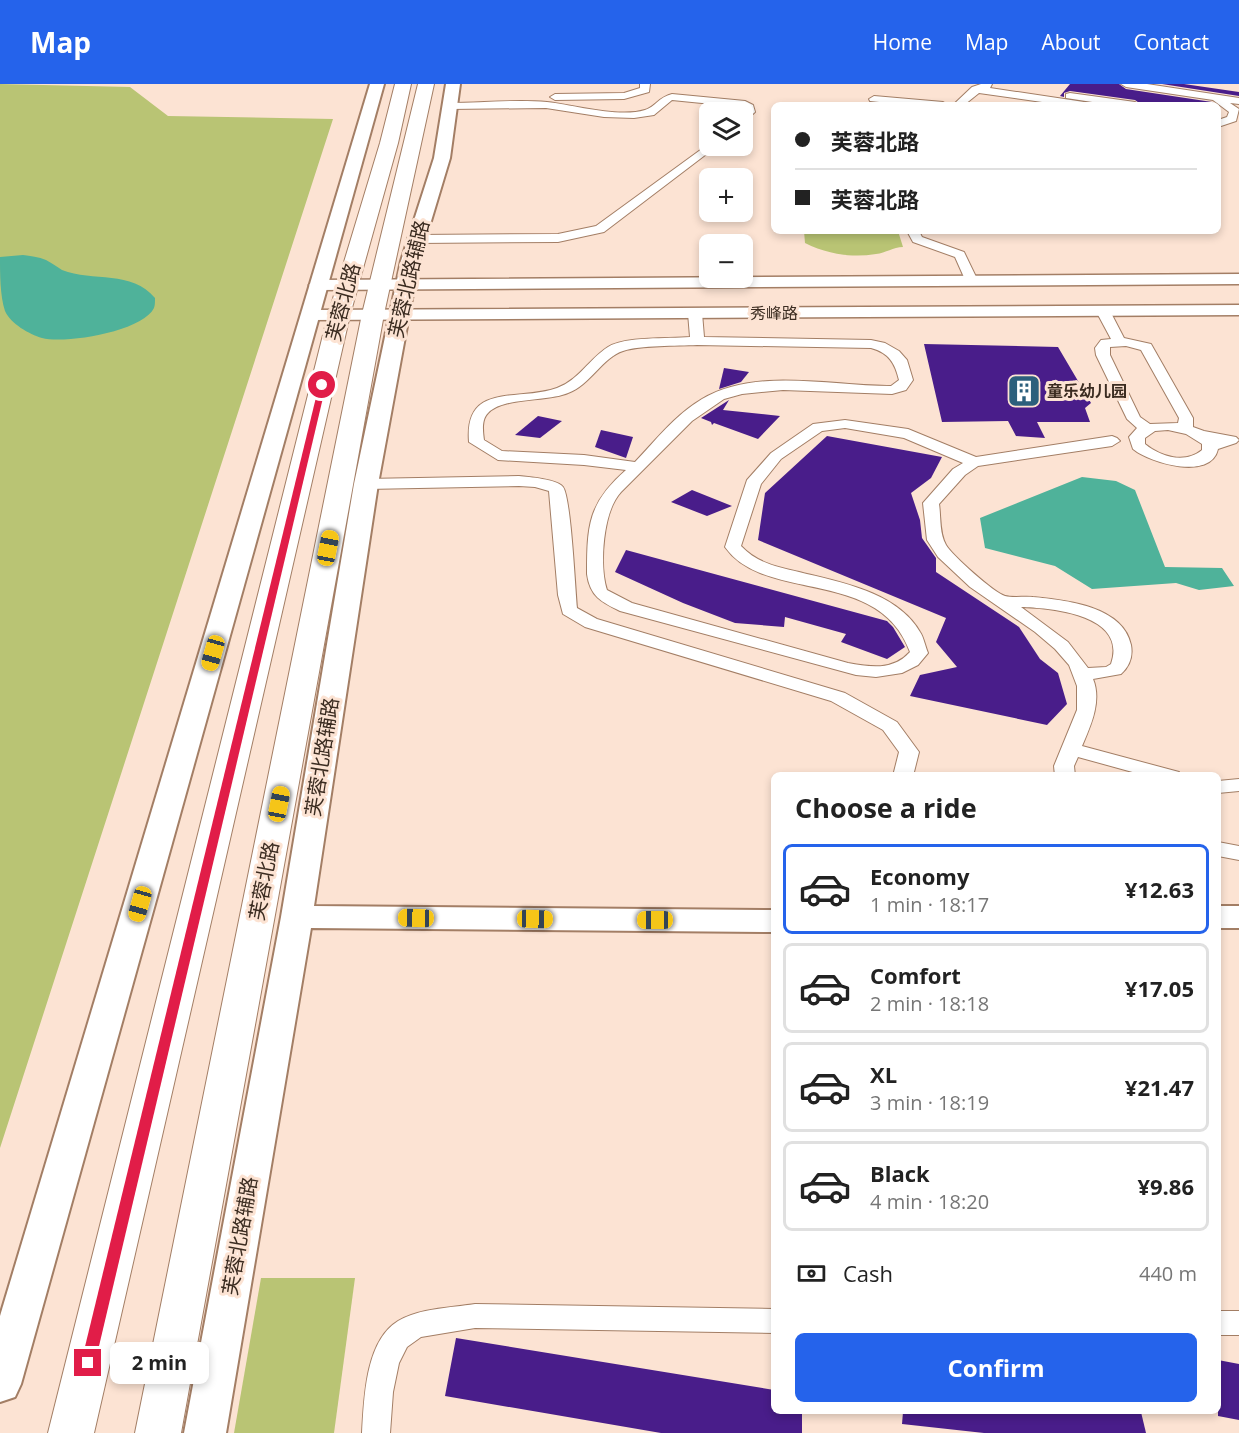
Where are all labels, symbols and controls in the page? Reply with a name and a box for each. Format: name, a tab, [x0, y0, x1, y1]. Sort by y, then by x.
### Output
text: Map	[30, 23, 91, 61]
text: Home	[873, 28, 932, 56]
text: Map	[965, 28, 1008, 56]
text: About	[1041, 28, 1101, 56]
text: Contact	[1134, 28, 1209, 56]
map controls	[699, 102, 753, 288]
button: layers	[699, 102, 753, 156]
text: 芙蓉北路	[831, 126, 919, 156]
button: +	[699, 168, 753, 222]
text: 芙蓉北路	[831, 184, 919, 214]
street label: 芙蓉北路辅路	[382, 217, 435, 340]
button: −	[699, 234, 753, 288]
street label: 芙蓉北路	[319, 260, 366, 344]
street label: 秀峰路	[750, 302, 798, 324]
route start	[308, 371, 335, 398]
building icon: 童乐幼儿园	[1006, 373, 1042, 409]
place label: 童乐幼儿园	[1047, 380, 1127, 402]
car	[316, 529, 340, 567]
car	[199, 633, 227, 673]
street label: 芙蓉北路辅路	[299, 696, 344, 818]
car	[267, 785, 291, 823]
text: Choose a ride	[795, 789, 977, 826]
street label: 芙蓉北路	[243, 839, 284, 923]
text: Economy	[870, 861, 969, 891]
icon: car	[798, 862, 852, 916]
text: ¥12.63	[1125, 874, 1194, 904]
car	[126, 884, 154, 924]
text: 1 min · 18:17	[870, 891, 989, 918]
car	[398, 909, 434, 927]
car	[517, 910, 553, 928]
car	[637, 911, 673, 929]
text: Comfort	[870, 960, 961, 990]
icon: car	[798, 961, 852, 1015]
text: ¥17.05	[1125, 973, 1194, 1003]
text: 2 min · 18:18	[870, 990, 989, 1017]
text: XL	[870, 1059, 897, 1089]
icon: car	[798, 1060, 852, 1114]
text: ¥21.47	[1125, 1072, 1194, 1102]
text: 3 min · 18:19	[870, 1089, 989, 1116]
text: Black	[870, 1158, 930, 1188]
icon: car	[798, 1159, 852, 1213]
text: ¥9.86	[1137, 1171, 1194, 1201]
street label: 芙蓉北路辅路	[216, 1174, 263, 1297]
text: 4 min · 18:20	[870, 1188, 989, 1215]
icon: cash	[795, 1257, 828, 1290]
text: Cash	[843, 1258, 893, 1288]
text: 440 m	[1139, 1260, 1197, 1287]
button: Confirm	[795, 1333, 1197, 1402]
callout: 2 min	[109, 1342, 208, 1384]
route end	[74, 1349, 101, 1376]
text: 2 min	[132, 1349, 187, 1376]

